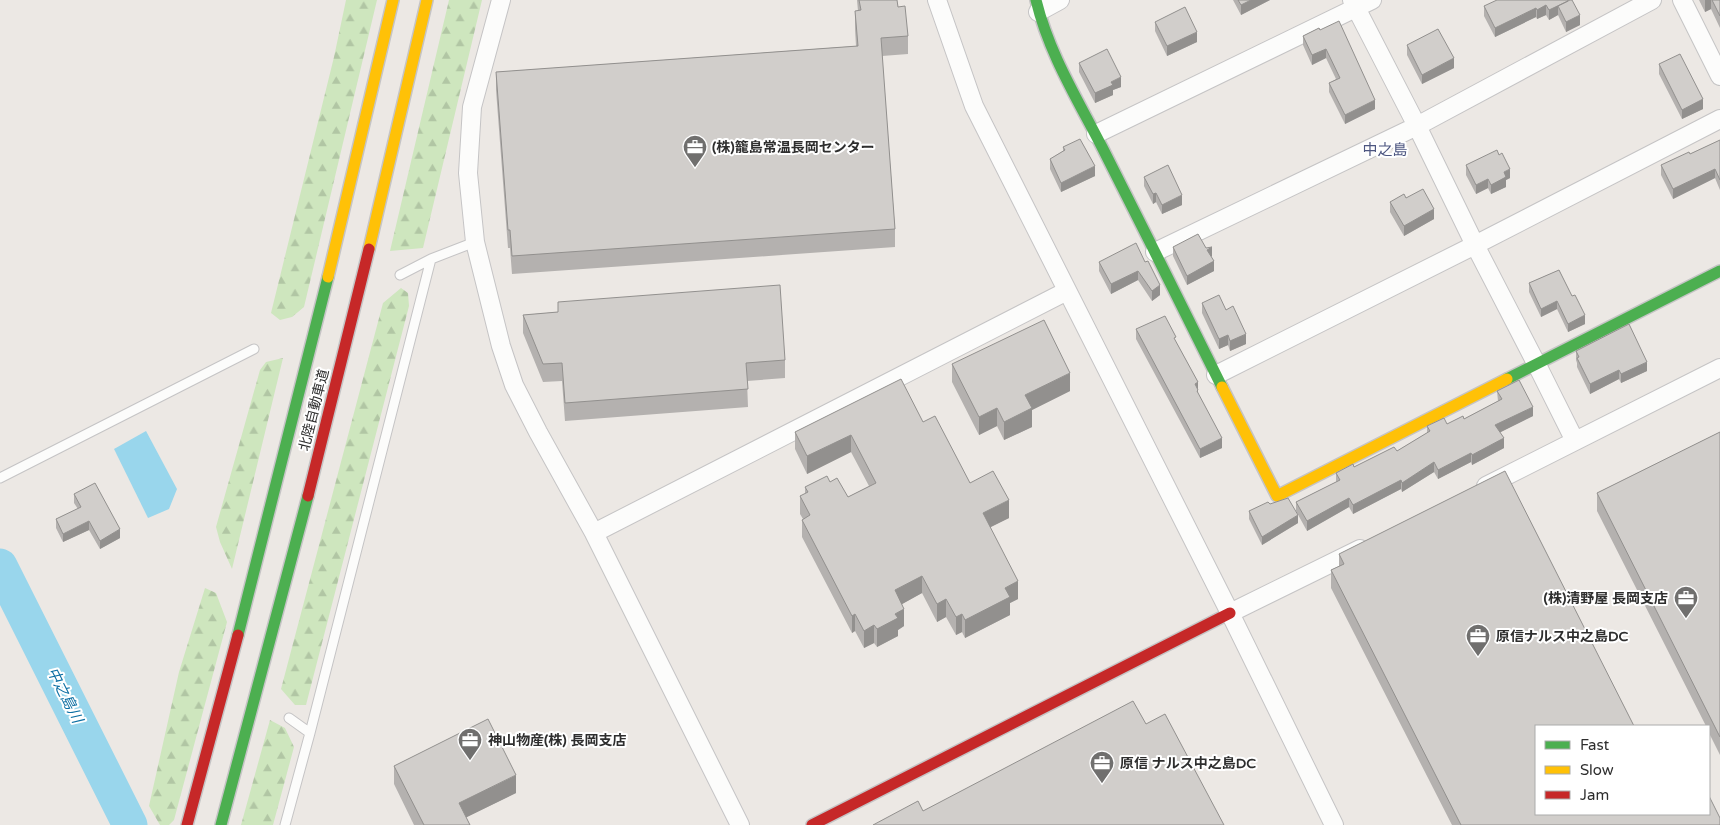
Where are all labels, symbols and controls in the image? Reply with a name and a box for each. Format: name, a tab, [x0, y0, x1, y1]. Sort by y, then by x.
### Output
office icon: (株)籠島常温長岡センター	[682, 134, 708, 168]
place label: (株)籠島常温長岡センター	[712, 139, 875, 156]
district label: 中之島	[1362, 141, 1408, 159]
street label: 北陸自動車道	[296, 367, 332, 453]
office icon: (株)清野屋 長岡支店	[1673, 585, 1699, 619]
place label: (株)清野屋 長岡支店	[1544, 590, 1668, 607]
office icon: 原信ナルス中之島DC	[1465, 623, 1491, 657]
place label: 原信ナルス中之島DC	[1496, 628, 1629, 645]
water label: 中之島川	[43, 664, 88, 728]
legend	[1535, 725, 1710, 815]
office icon: 神山物産(株) 長岡支店	[457, 727, 483, 761]
place label: 神山物産(株) 長岡支店	[488, 732, 626, 749]
text: Fast	[1580, 736, 1610, 754]
office icon: 原信 ナルス中之島DC	[1089, 750, 1115, 784]
place label: 原信 ナルス中之島DC	[1120, 755, 1256, 772]
text: Slow	[1580, 761, 1614, 779]
text: Jam	[1580, 786, 1609, 804]

